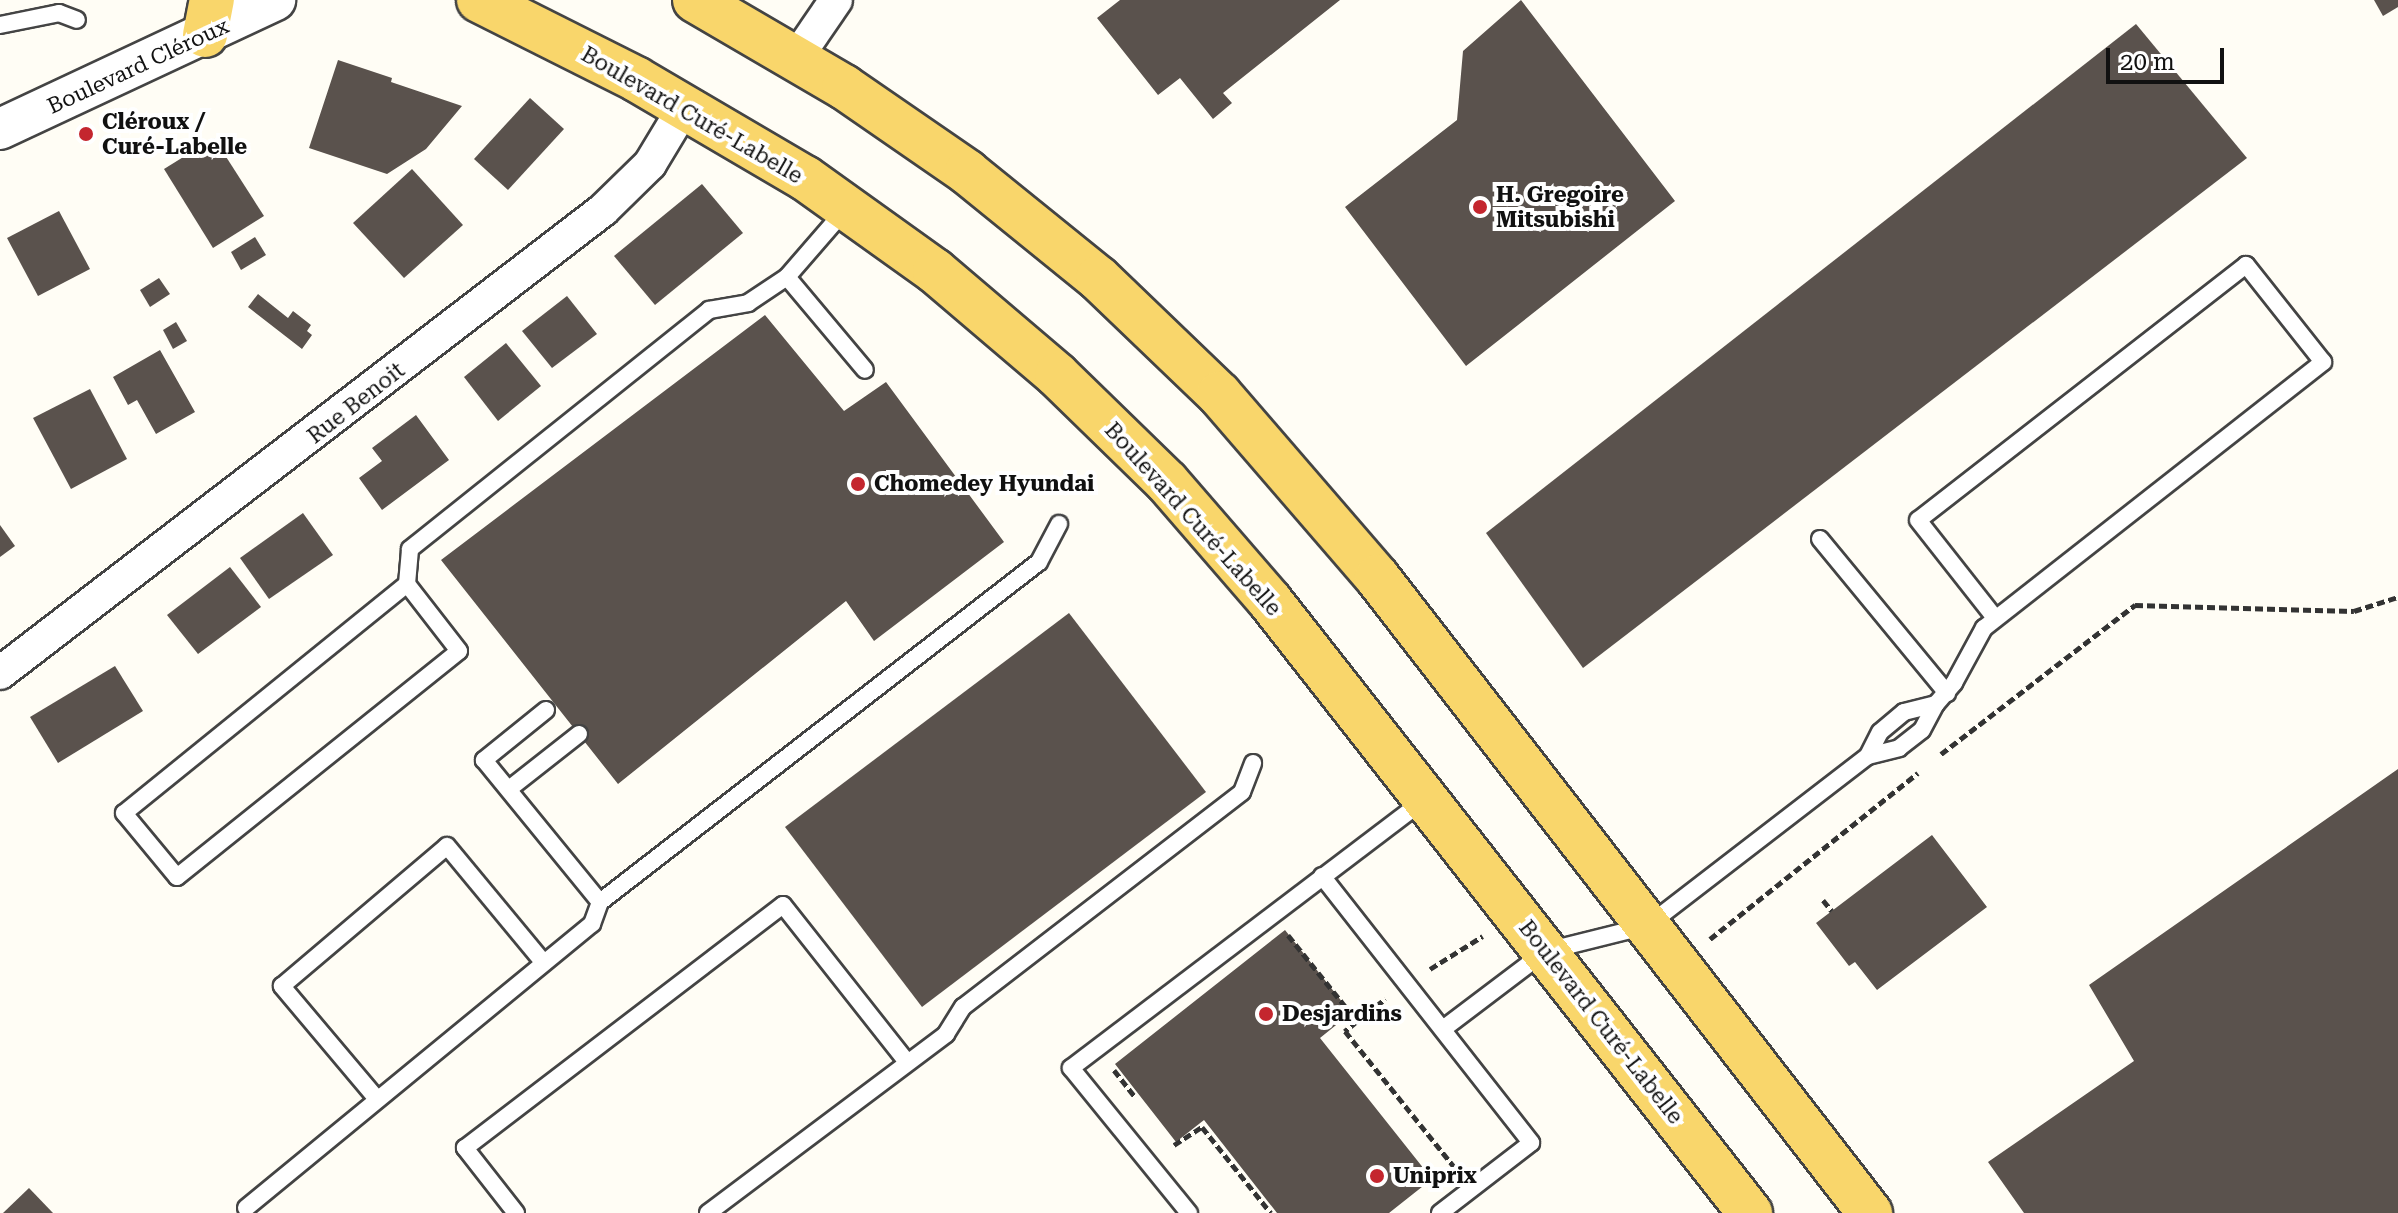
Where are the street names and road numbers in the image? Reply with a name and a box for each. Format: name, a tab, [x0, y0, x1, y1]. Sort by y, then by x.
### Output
street label: Boulevard Cléroux	[43, 12, 233, 120]
street label: Boulevard Curé-Labelle	[577, 41, 807, 189]
street label: Rue Benoit	[302, 357, 410, 449]
street label: Boulevard Curé-Labelle	[1099, 417, 1287, 621]
street label: Boulevard Curé-Labelle	[1513, 915, 1689, 1129]

